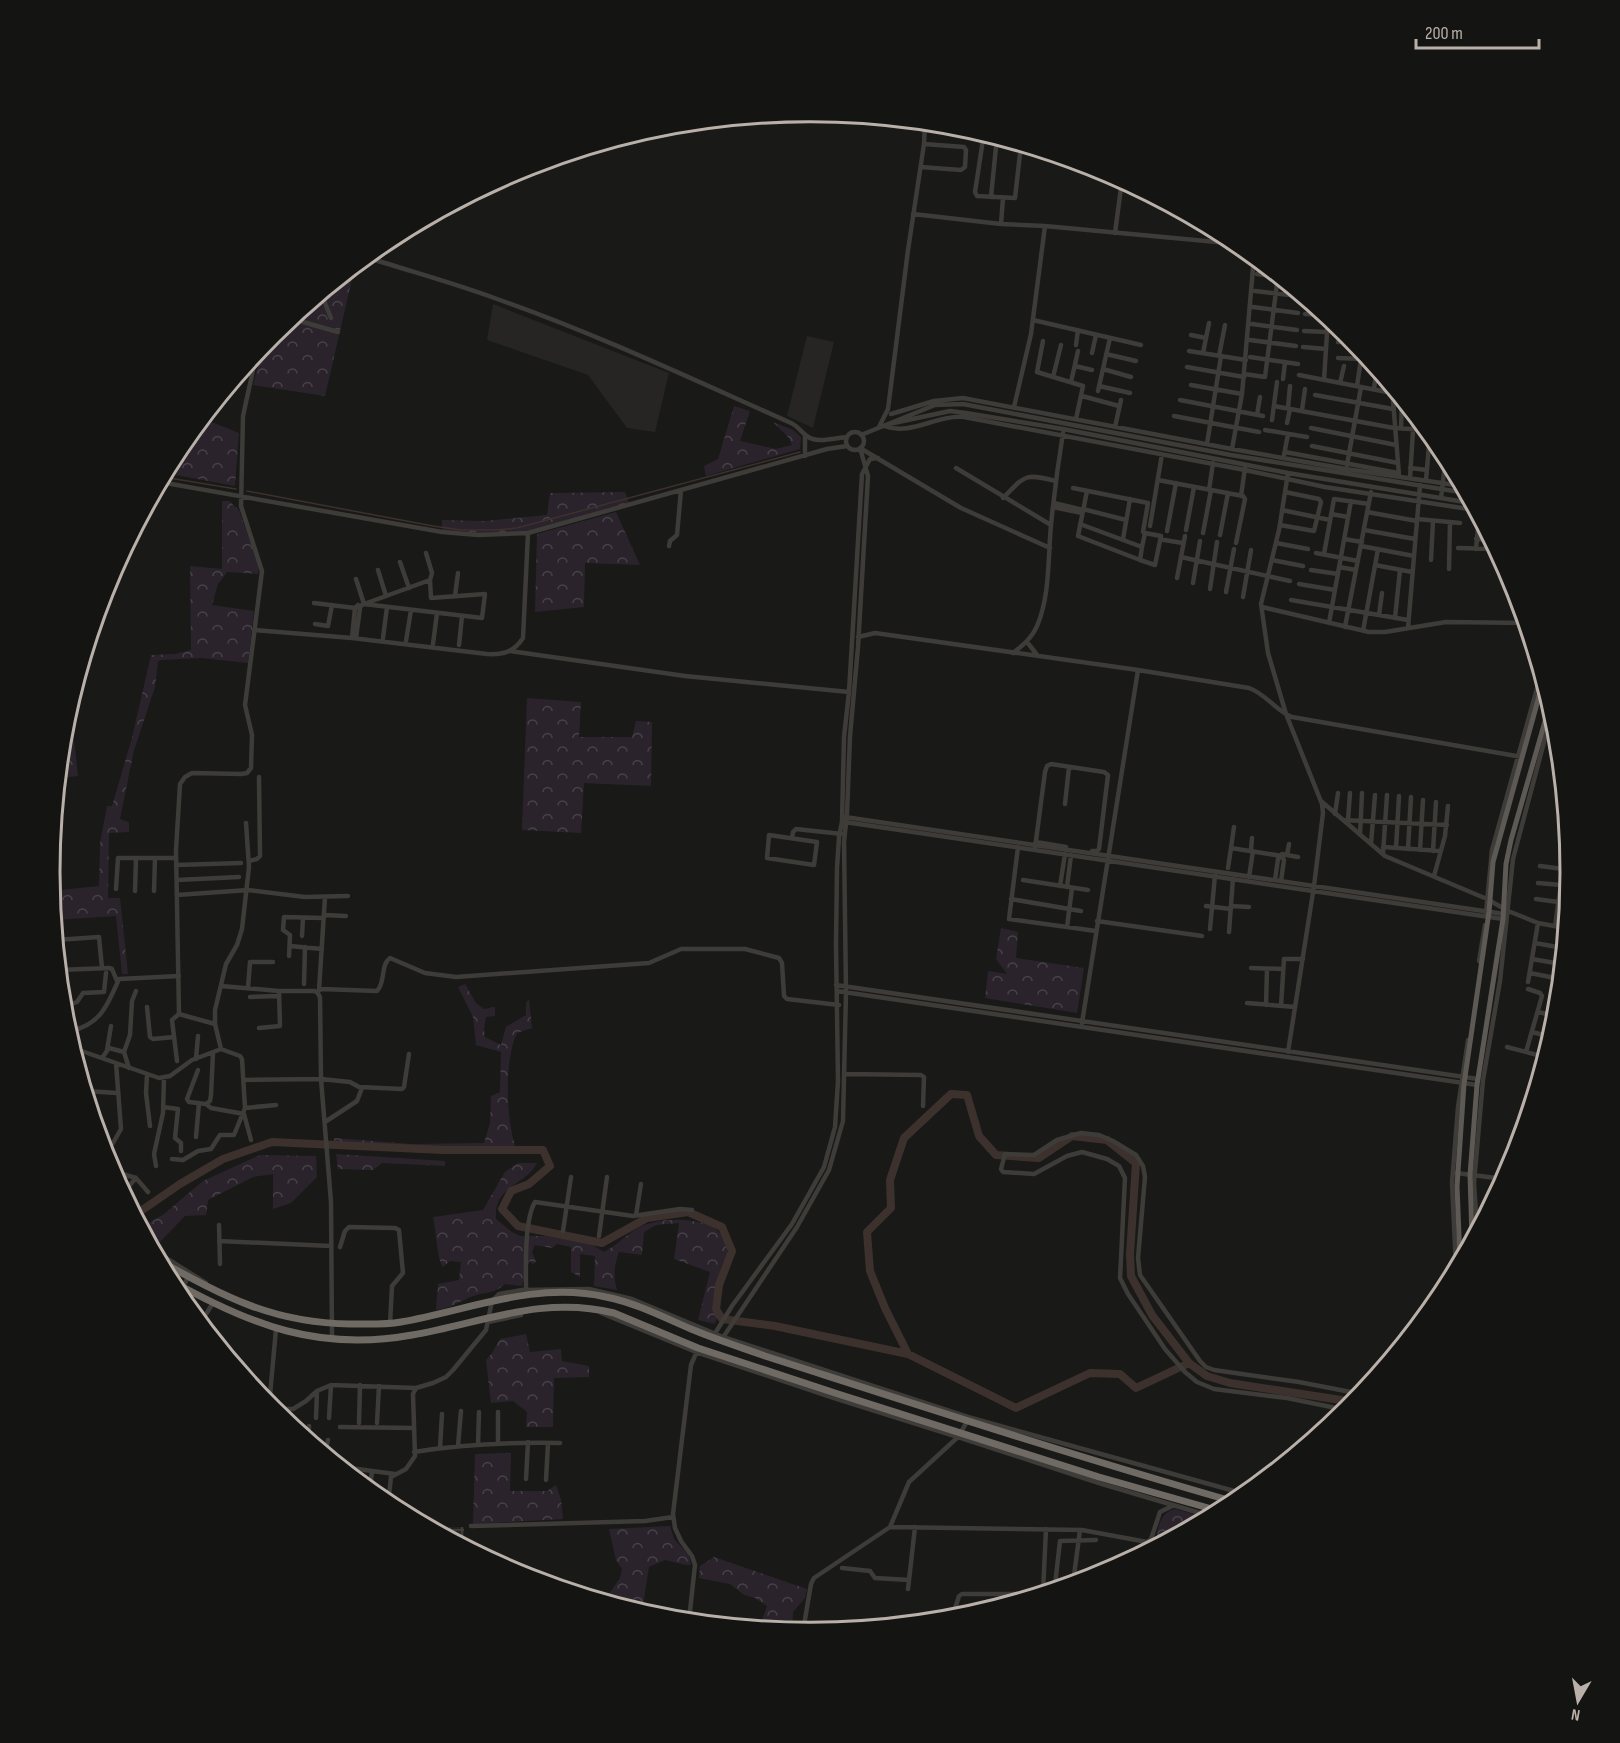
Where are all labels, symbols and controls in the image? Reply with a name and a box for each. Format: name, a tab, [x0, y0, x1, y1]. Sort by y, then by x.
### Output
scale bar	[1416, 12, 1539, 50]
text: 200 m	[1425, 23, 1463, 44]
north arrow	[1548, 1671, 1608, 1731]
text: N	[1570, 1704, 1582, 1724]

